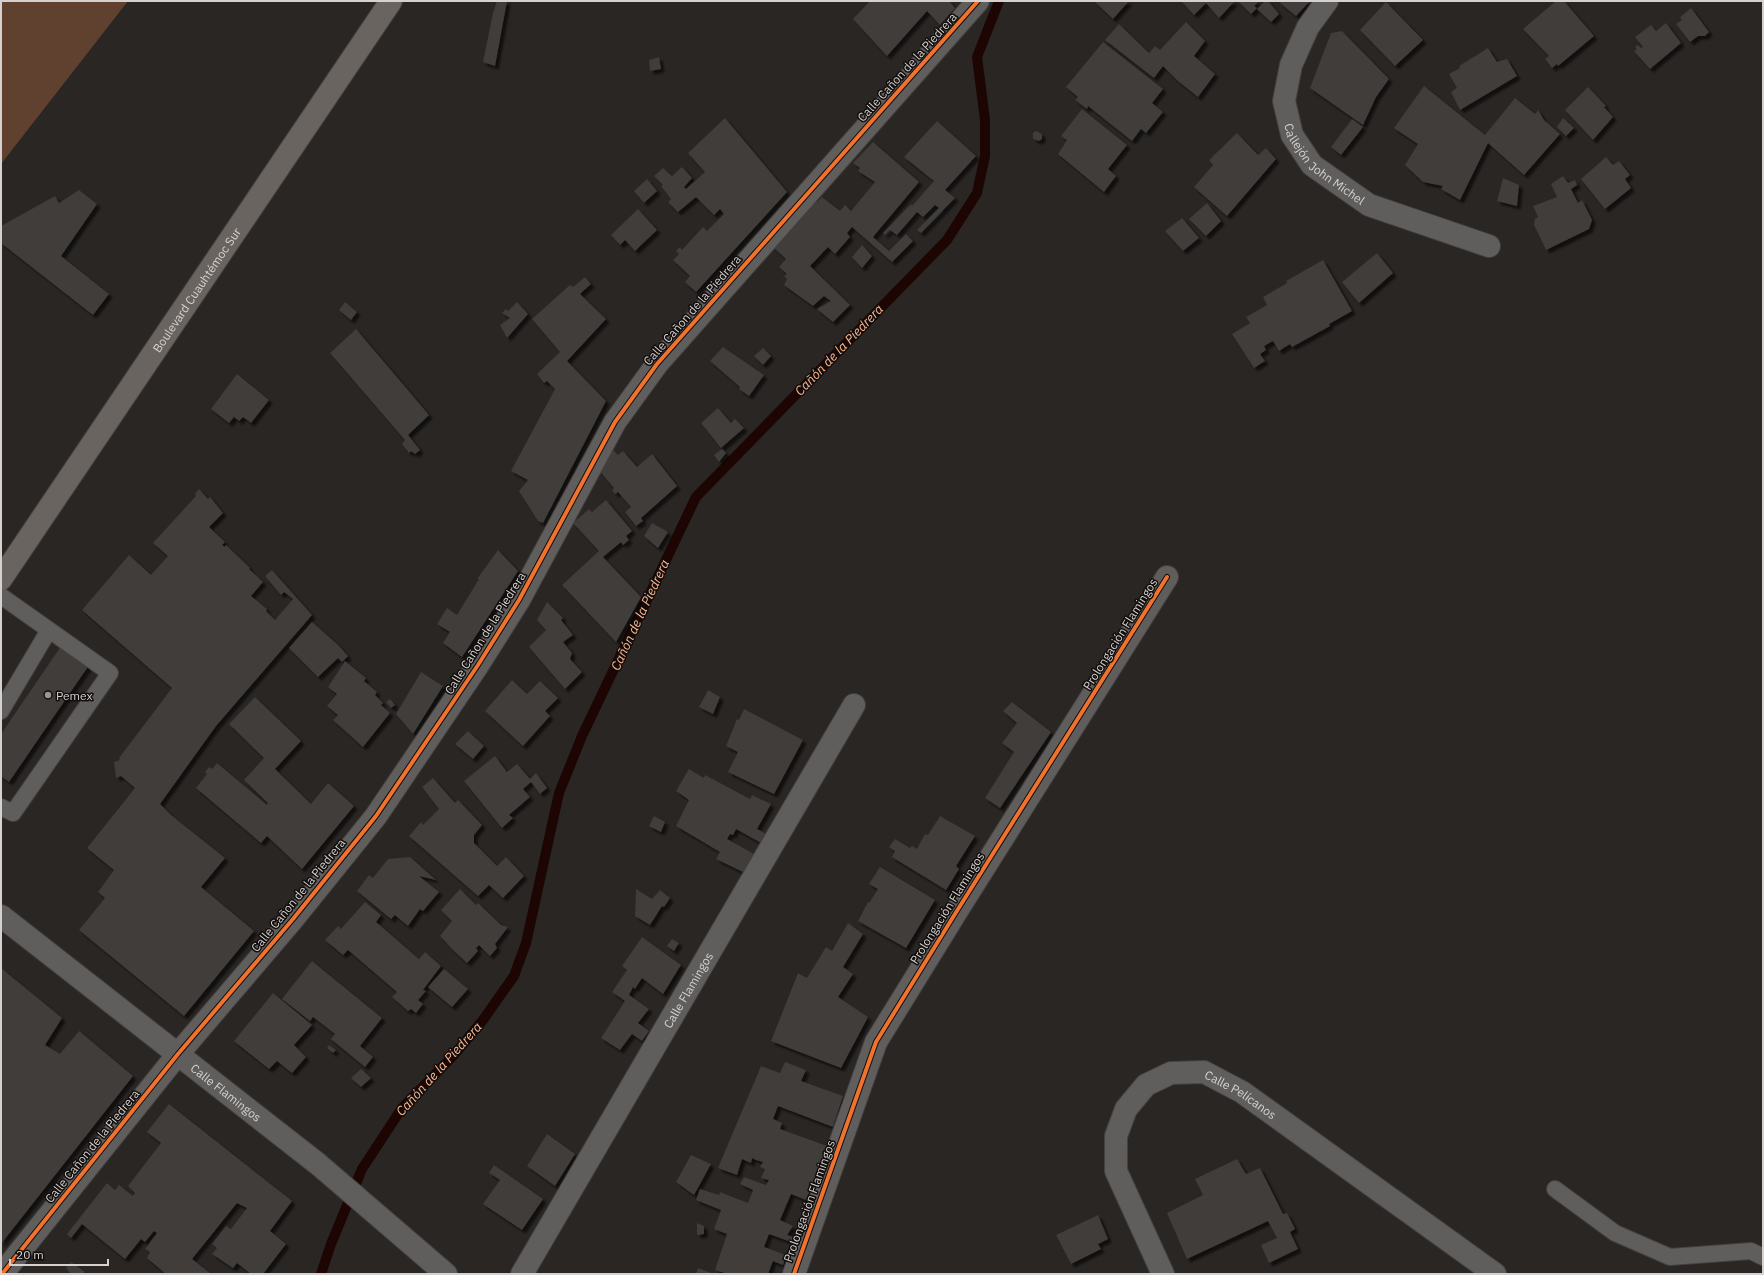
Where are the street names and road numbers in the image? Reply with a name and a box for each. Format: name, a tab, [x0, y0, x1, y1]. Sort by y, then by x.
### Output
street label: Calle Cañon de la Piedrera	[854, 9, 960, 124]
street label: Callejón John Michel	[1282, 122, 1368, 207]
street label: Boulevard Cuauhtémoc Sur	[149, 224, 244, 355]
street label: Calle Cañon de la Piedrera	[640, 251, 744, 368]
street label: Calle Cañon de la Piedrera	[441, 569, 529, 697]
street label: Prolongación Flamingos	[1080, 575, 1161, 693]
street label: Calle Cañon de la Piedrera	[248, 835, 349, 955]
street label: Prolongación Flamingos	[907, 849, 988, 967]
street label: Calle Flamingos	[660, 949, 716, 1030]
street label: Calle Flamingos	[188, 1060, 265, 1125]
street label: Calle Pelícanos	[1202, 1066, 1280, 1122]
street label: Calle Cañon de la Piedrera	[42, 1086, 143, 1206]
street label: Prolongación Flamingos	[780, 1138, 838, 1264]

